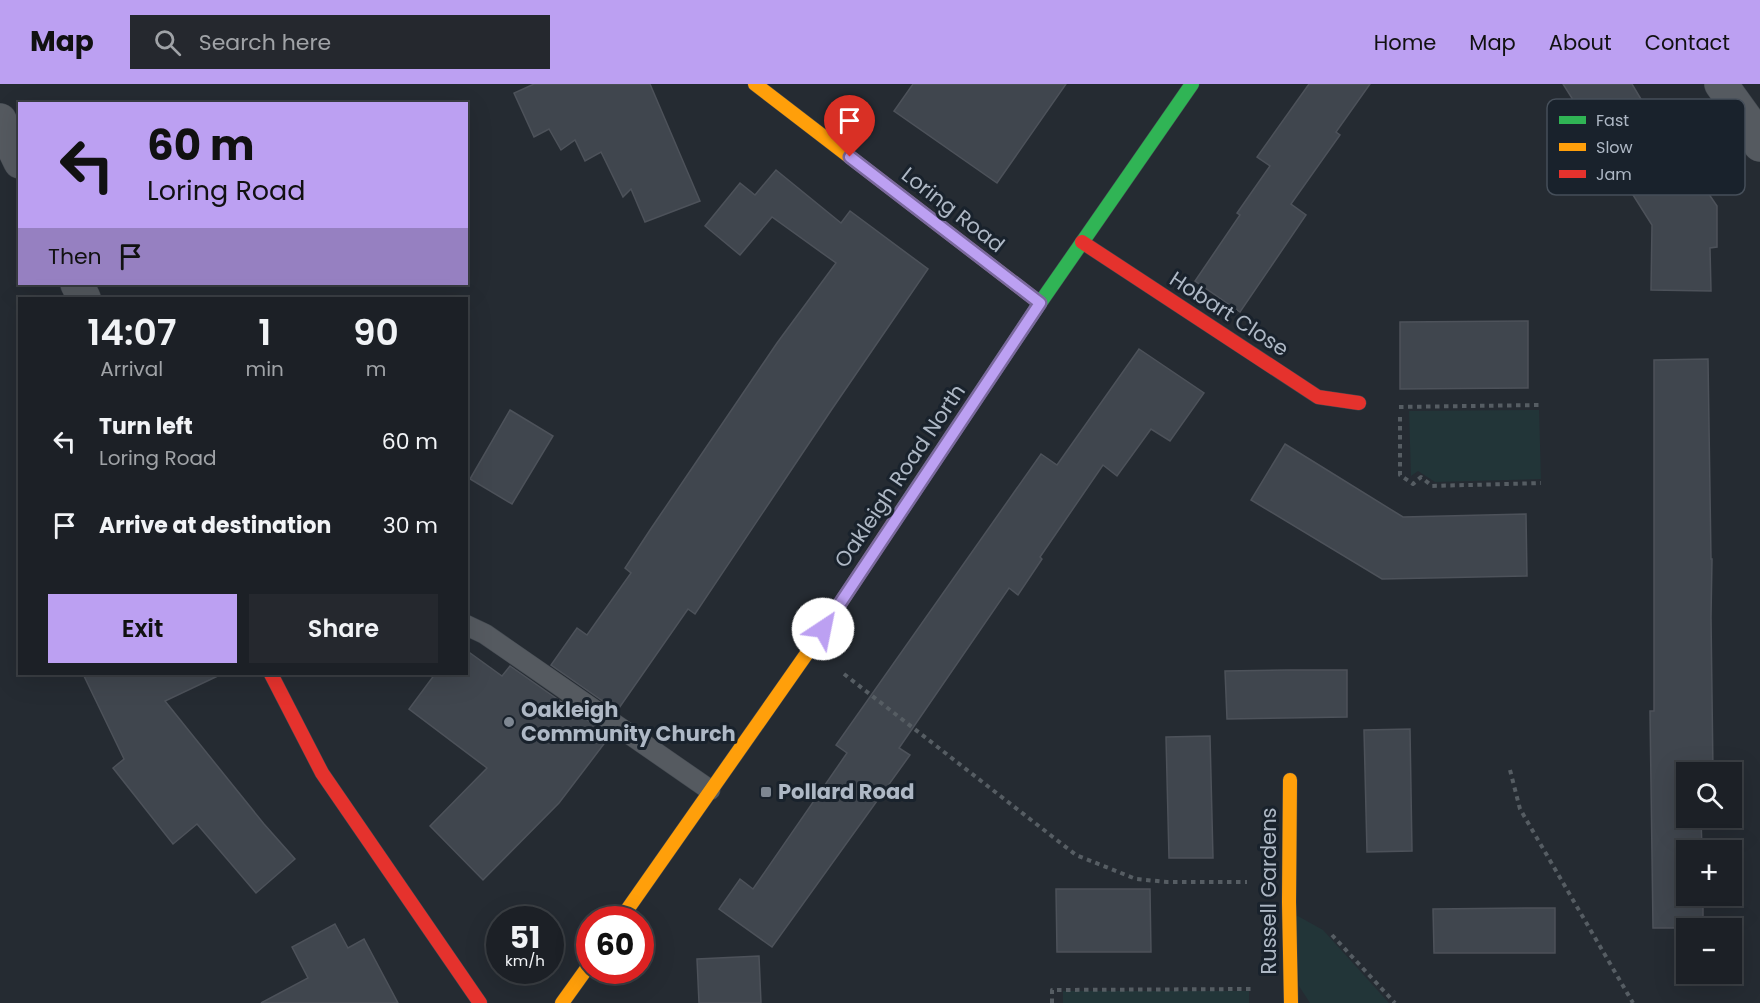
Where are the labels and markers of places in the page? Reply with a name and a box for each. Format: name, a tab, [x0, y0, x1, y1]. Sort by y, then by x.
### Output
pin	[824, 95, 875, 157]
place label: Oakleigh Community Church	[521, 695, 736, 748]
marker: Oakleigh Community Church	[502, 715, 516, 729]
place label: Pollard Road	[778, 777, 914, 806]
marker: Pollard Road	[759, 785, 773, 799]

